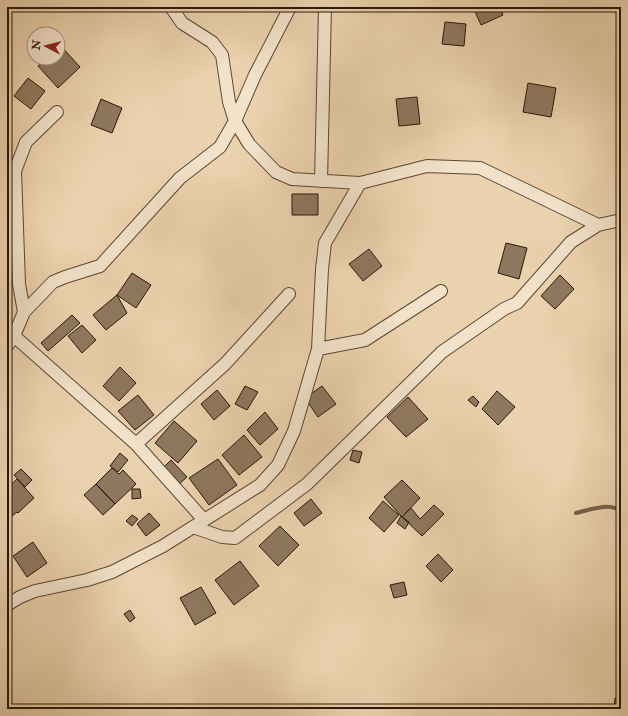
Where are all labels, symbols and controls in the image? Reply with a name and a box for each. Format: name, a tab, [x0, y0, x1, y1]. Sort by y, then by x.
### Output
north arrow	[26, 26, 66, 66]
text: N	[29, 38, 44, 52]

